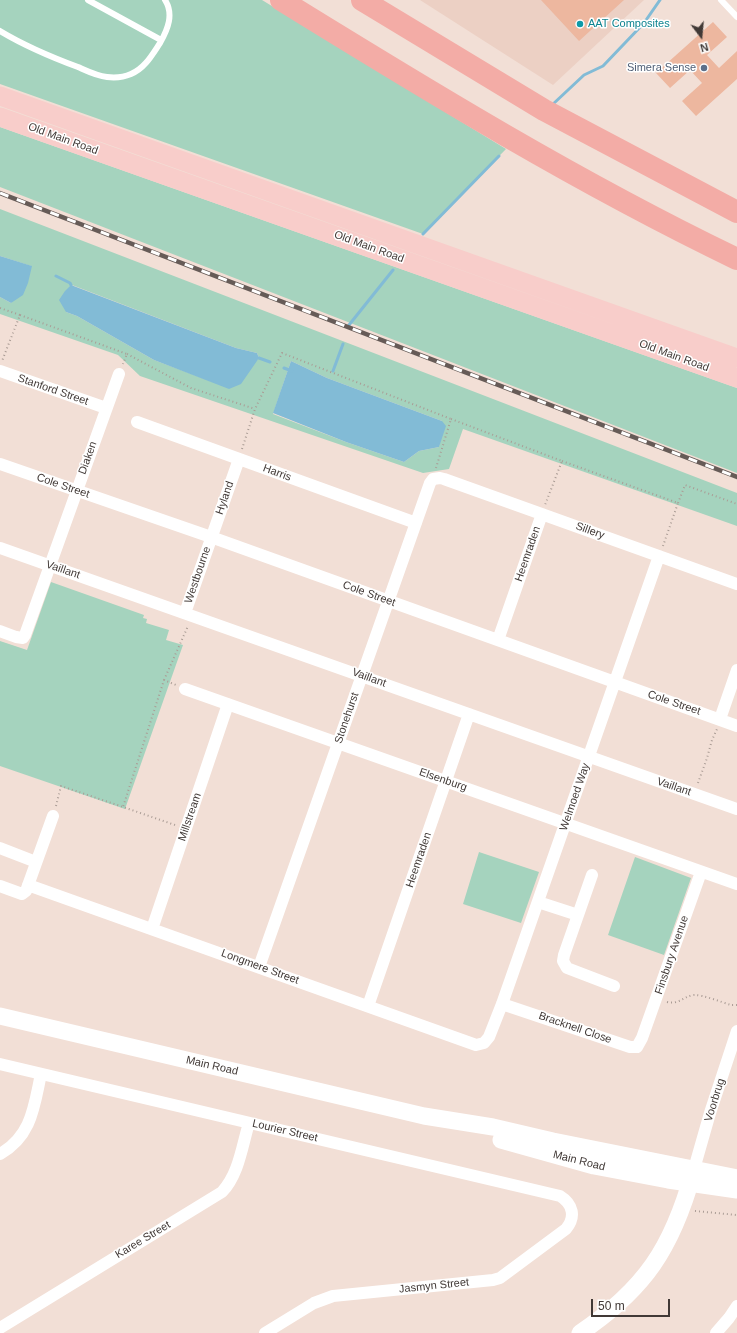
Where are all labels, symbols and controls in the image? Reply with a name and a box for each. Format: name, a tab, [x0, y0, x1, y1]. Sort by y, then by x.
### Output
north arrow	[681, 16, 721, 56]
place label: AAT Composites	[588, 17, 670, 31]
marker: AAT Composites	[575, 19, 585, 29]
text: N	[699, 41, 710, 54]
place label: Simera Sense	[627, 61, 696, 75]
marker: Simera Sense	[699, 63, 709, 73]
street label: Old Main Road	[26, 120, 100, 158]
street label: Old Main Road	[332, 228, 406, 266]
street label: Old Main Road	[637, 337, 711, 375]
street label: Stanford Street	[16, 372, 90, 408]
street label: Diaken	[76, 440, 100, 476]
street label: Harris	[261, 462, 293, 484]
street label: Cole Street	[35, 471, 91, 501]
street label: Hyland	[213, 480, 237, 516]
street label: Sillery	[574, 520, 606, 542]
street label: Heemraden	[512, 525, 544, 583]
street label: Westbourne	[182, 545, 214, 605]
street label: Vaillant	[44, 558, 82, 582]
street label: Cole Street	[341, 578, 397, 610]
street label: Vaillant	[350, 666, 388, 690]
street label: Cole Street	[646, 688, 702, 718]
street label: Stonehurst	[332, 691, 362, 745]
street label: Welmoed Way	[557, 761, 593, 833]
street label: Elsenburg	[417, 766, 469, 794]
street label: Vaillant	[655, 775, 693, 799]
street label: Millstream	[176, 791, 204, 843]
street label: Heemraden	[403, 831, 435, 889]
street label: Finsbury Avenue	[652, 914, 692, 996]
street label: Longmere Street	[219, 947, 301, 987]
street label: Bracknell Close	[537, 1009, 613, 1047]
street label: Main Road	[185, 1054, 239, 1078]
street label: Voorbrug	[702, 1077, 728, 1123]
street label: Lourier Street	[251, 1117, 319, 1145]
street label: Main Road	[552, 1148, 606, 1174]
street label: Karee Street	[113, 1218, 173, 1262]
street label: Jasmyn Street	[398, 1276, 470, 1296]
scale bar	[593, 1291, 672, 1317]
text: 50 m	[598, 1299, 625, 1313]

